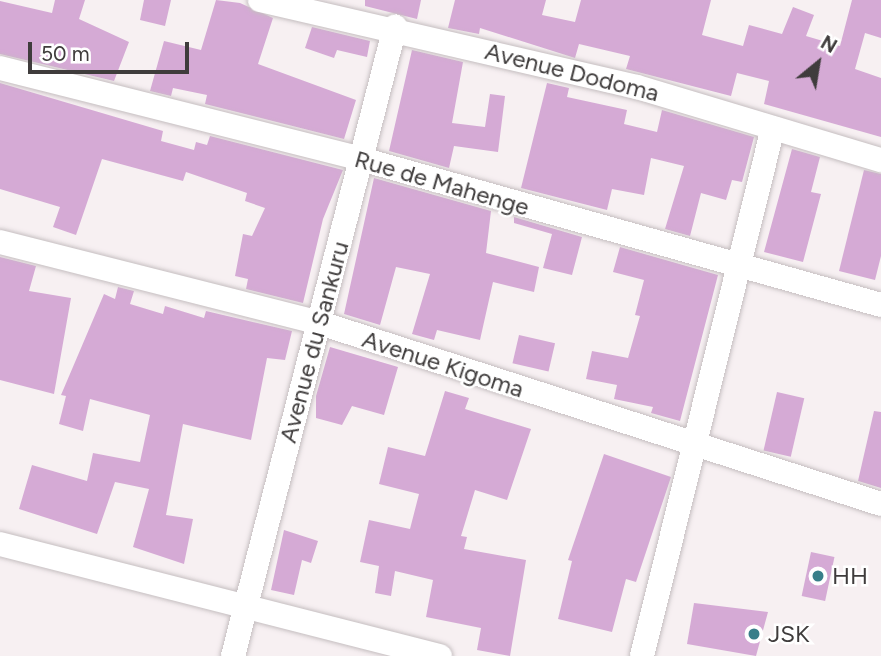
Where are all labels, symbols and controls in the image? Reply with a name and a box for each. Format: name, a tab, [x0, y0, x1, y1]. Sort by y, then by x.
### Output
scale bar	[32, 28, 192, 72]
north arrow	[783, 28, 853, 98]
text: N	[817, 31, 841, 58]
street label: Avenue Dodoma	[482, 36, 662, 108]
text: 50 m	[41, 41, 90, 66]
street label: Rue de Mahenge	[351, 144, 533, 222]
street label: Avenue du Sankuru	[273, 238, 355, 446]
street label: Avenue Kigoma	[359, 324, 527, 404]
place label: HH	[832, 562, 868, 590]
marker: HH	[810, 568, 826, 584]
place label: JSK	[768, 620, 810, 648]
marker: JSK	[746, 626, 762, 642]

